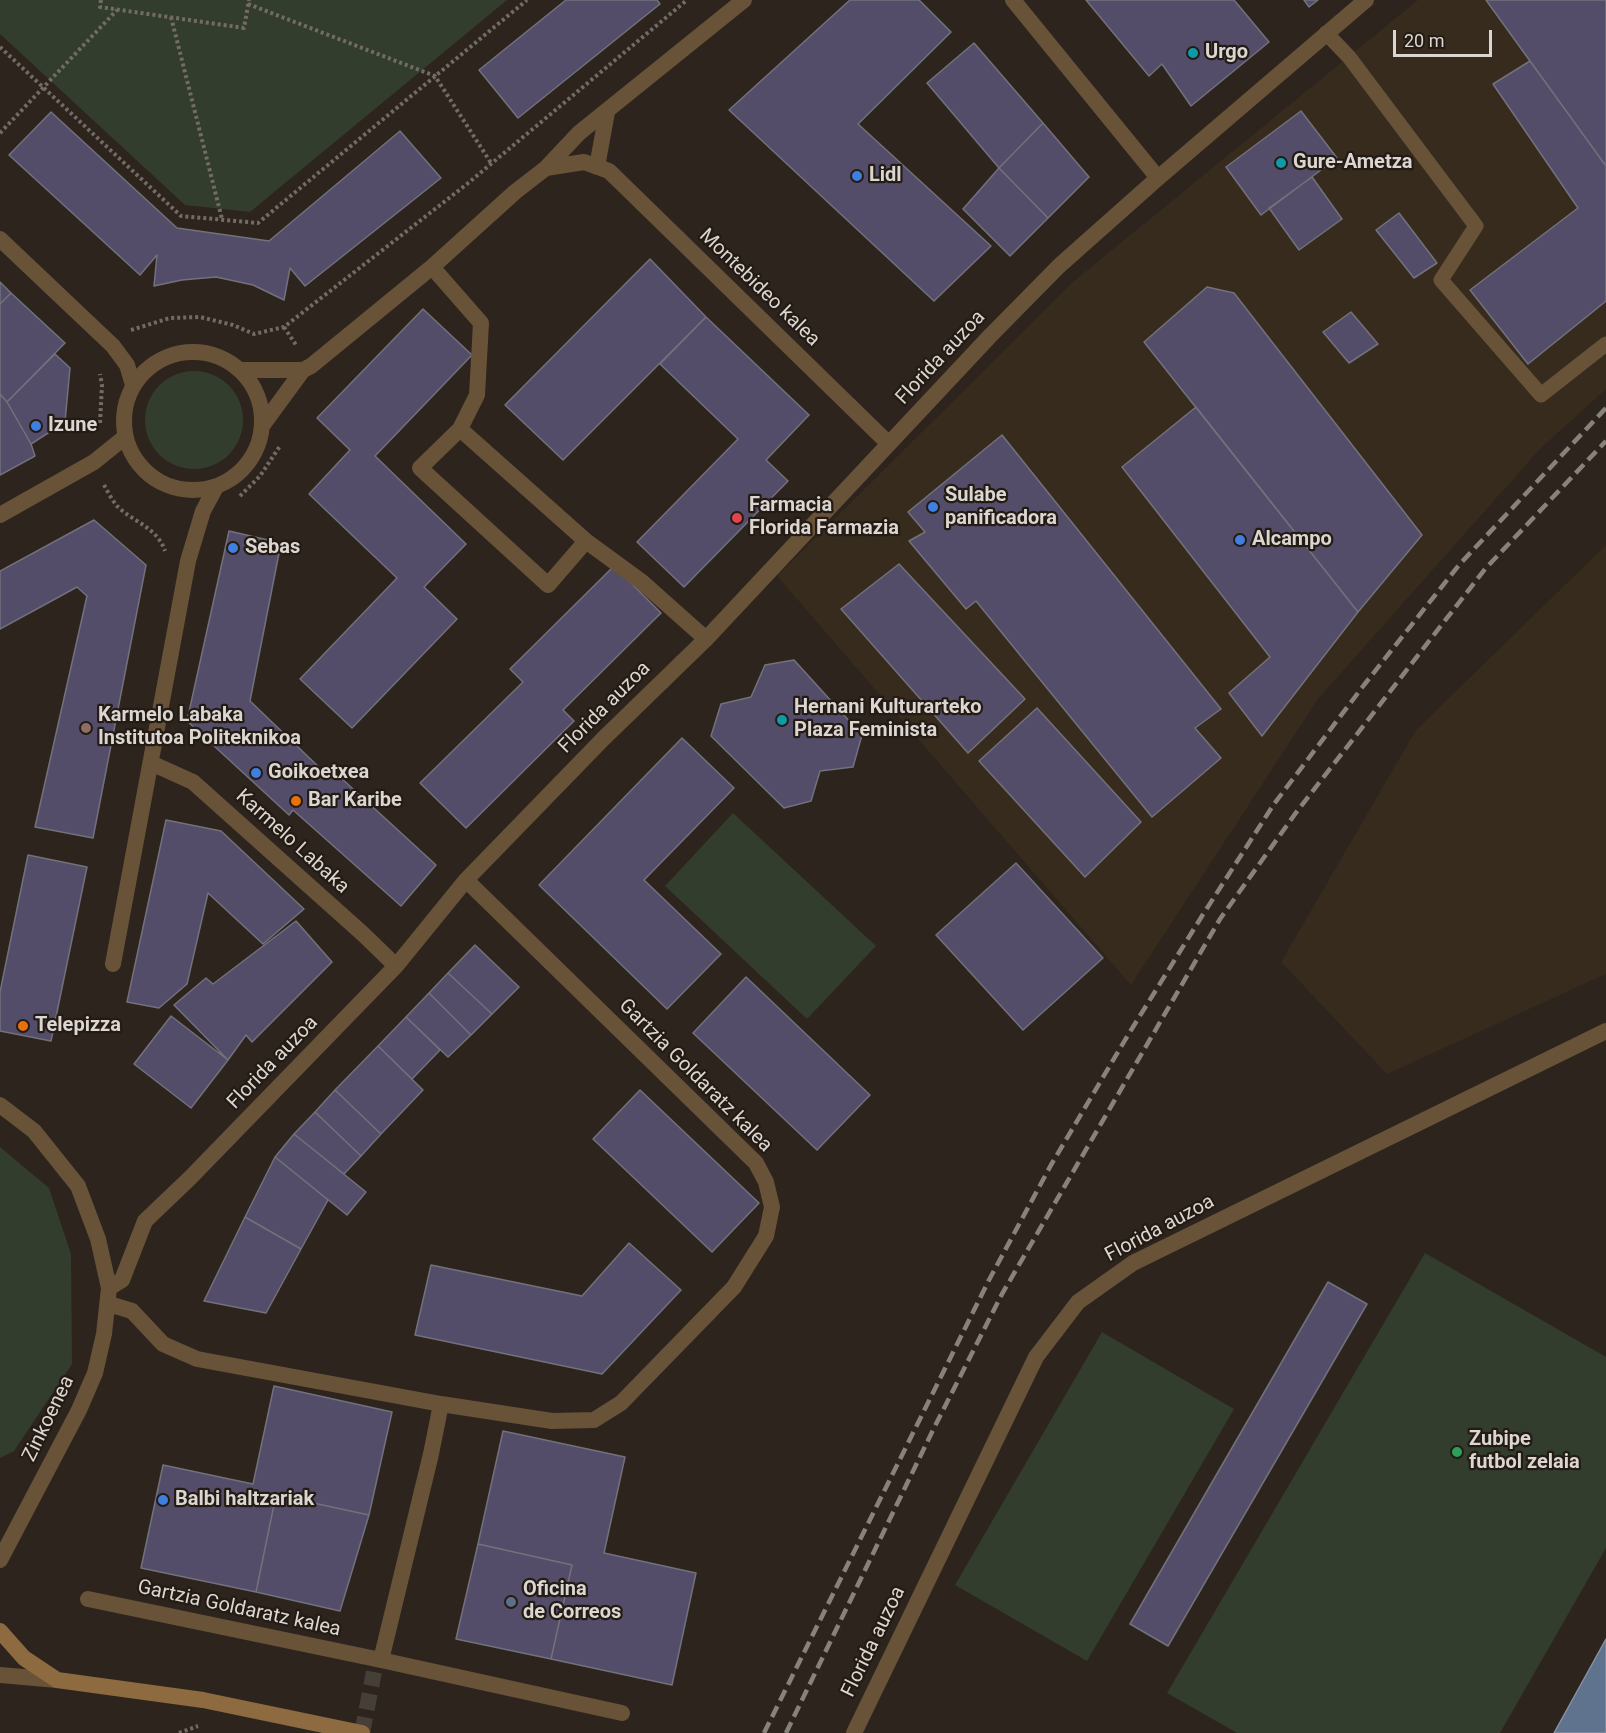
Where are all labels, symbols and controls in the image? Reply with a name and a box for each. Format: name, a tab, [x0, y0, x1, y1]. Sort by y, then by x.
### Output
scale bar	[1396, 18, 1495, 56]
text: 20 m	[1404, 30, 1444, 51]
place label: Urgo	[1205, 41, 1248, 65]
marker: Urgo	[1186, 46, 1200, 60]
place label: Gure-Ametza	[1293, 151, 1413, 175]
marker: Gure-Ametza	[1274, 156, 1288, 170]
place label: Lidl	[869, 164, 902, 188]
marker: Lidl	[850, 169, 864, 183]
street label: Montebideo kalea	[694, 224, 824, 352]
street label: Florida auzoa	[891, 306, 991, 410]
place label: Izune	[48, 414, 97, 438]
marker: Izune	[29, 419, 43, 433]
place label: Sulabe panificadora	[945, 484, 1057, 531]
place label: Farmacia Florida Farmazia	[749, 494, 899, 541]
marker: Sulabe panificadora	[926, 500, 940, 514]
marker: Farmacia Florida Farmazia	[730, 511, 744, 525]
place label: Alcampo	[1252, 528, 1332, 552]
marker: Alcampo	[1233, 533, 1247, 547]
place label: Sebas	[245, 536, 300, 560]
marker: Sebas	[226, 541, 240, 555]
street label: Florida auzoa	[554, 657, 656, 759]
place label: Hernani Kulturarteko Plaza Feminista	[794, 696, 982, 743]
place label: Karmelo Labaka Institutoa Politeknikoa	[98, 704, 301, 751]
marker: Hernani Kulturarteko Plaza Feminista	[775, 713, 789, 727]
marker: Karmelo Labaka Institutoa Politeknikoa	[79, 721, 93, 735]
place label: Goikoetxea	[268, 761, 369, 785]
marker: Goikoetxea	[249, 766, 263, 780]
street label: Karmelo Labaka	[230, 785, 354, 899]
place label: Bar Karibe	[308, 789, 402, 813]
marker: Bar Karibe	[289, 794, 303, 808]
street label: Gartzia Goldaratz kalea	[613, 994, 777, 1158]
street label: Florida auzoa	[223, 1011, 323, 1115]
place label: Telepizza	[35, 1014, 121, 1038]
marker: Telepizza	[16, 1019, 30, 1033]
street label: Florida auzoa	[1101, 1190, 1219, 1268]
street label: Zinkoenea	[18, 1372, 80, 1466]
place label: Zubipe futbol zelaia	[1469, 1428, 1580, 1475]
marker: Zubipe futbol zelaia	[1450, 1445, 1464, 1459]
place label: Balbi haltzariak	[175, 1488, 314, 1512]
marker: Balbi haltzariak	[156, 1493, 170, 1507]
street label: Gartzia Goldaratz kalea	[135, 1576, 343, 1642]
place label: Oficina de Correos	[523, 1578, 621, 1625]
street label: Florida auzoa	[837, 1583, 911, 1701]
marker: Oficina de Correos	[504, 1595, 518, 1609]

